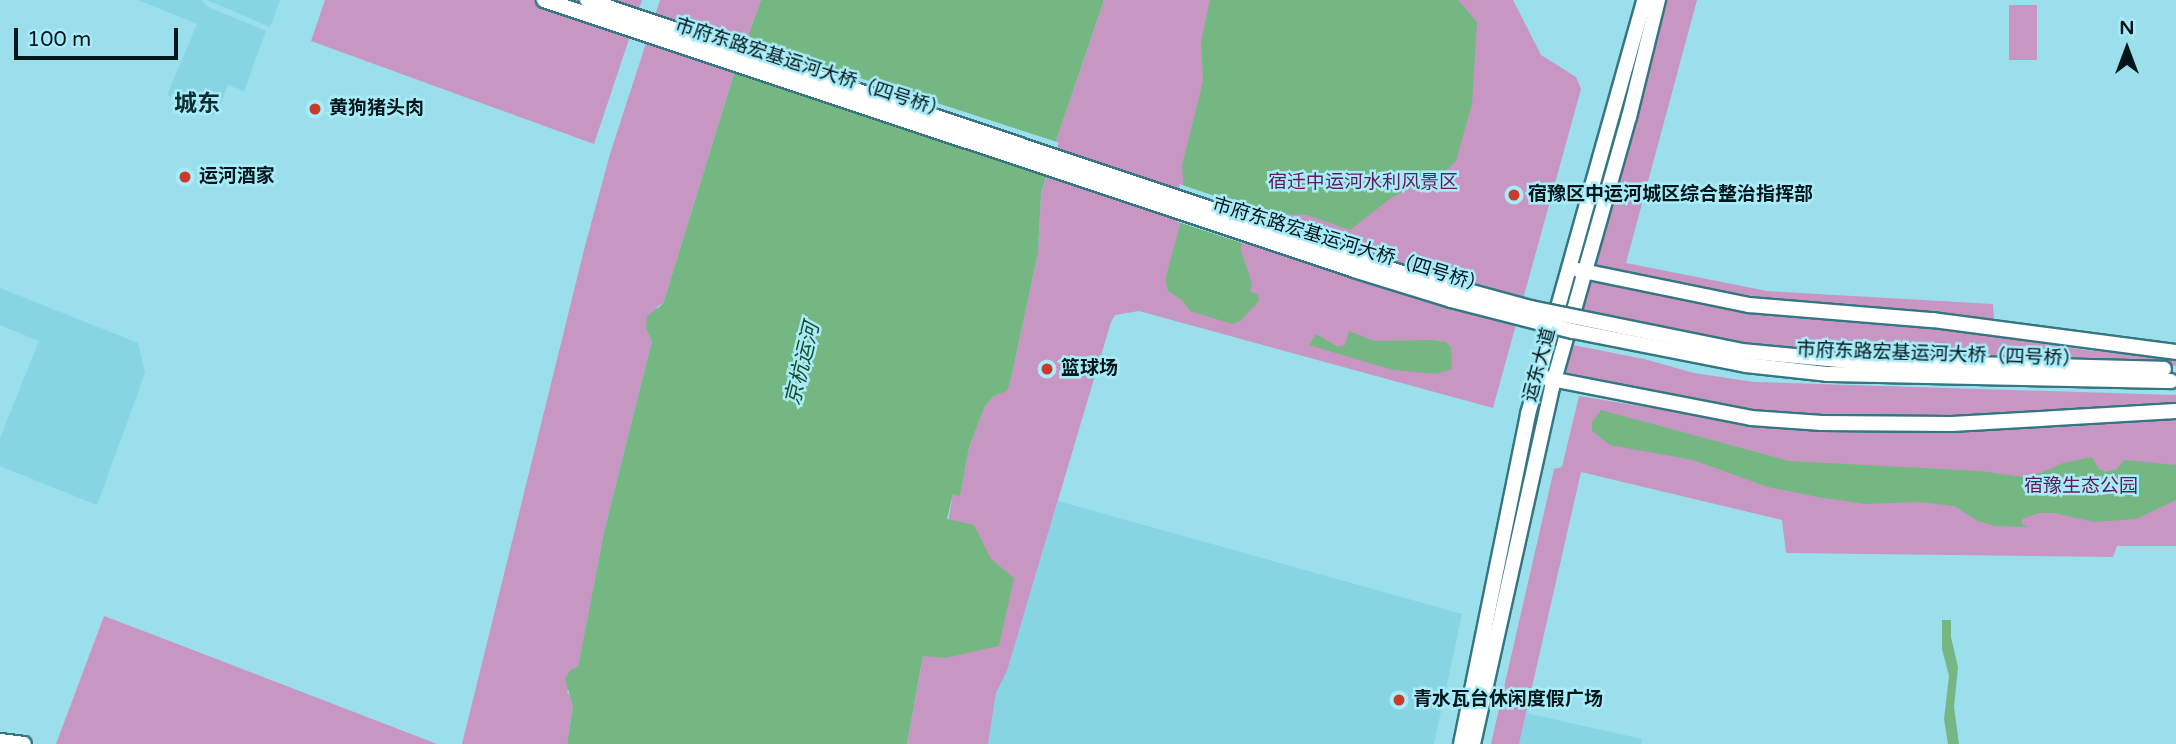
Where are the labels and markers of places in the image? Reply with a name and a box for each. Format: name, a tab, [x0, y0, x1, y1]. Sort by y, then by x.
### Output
place label: 黄狗猪头肉	[329, 98, 424, 120]
marker: 黄狗猪头肉	[307, 101, 323, 117]
place label: 运河酒家	[199, 166, 275, 188]
marker: 运河酒家	[177, 169, 193, 185]
place label: 宿豫区中运河城区综合整治指挥部	[1528, 184, 1813, 206]
marker: 宿豫区中运河城区综合整治指挥部	[1506, 187, 1522, 203]
place label: 篮球场	[1061, 358, 1118, 380]
marker: 篮球场	[1039, 361, 1055, 377]
place label: 青水瓦台休闲度假广场	[1413, 689, 1603, 711]
marker: 青水瓦台休闲度假广场	[1391, 692, 1407, 708]

